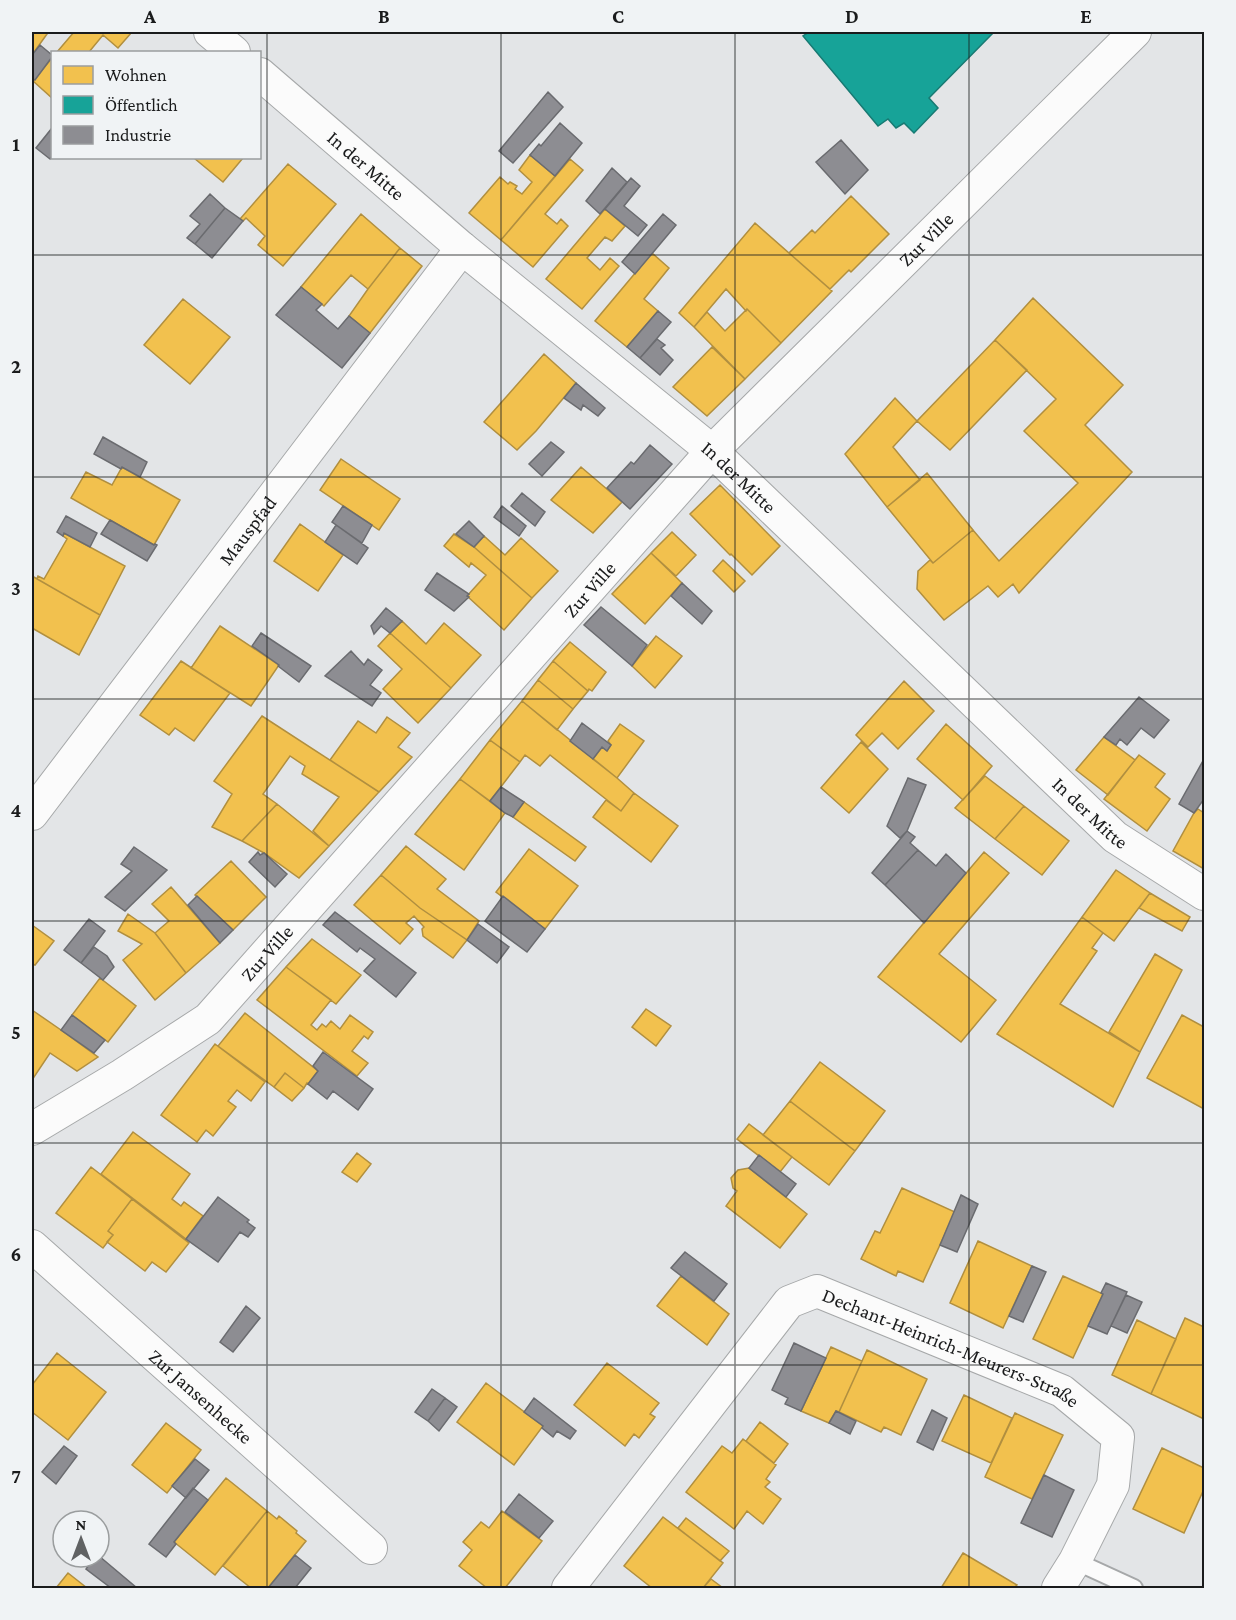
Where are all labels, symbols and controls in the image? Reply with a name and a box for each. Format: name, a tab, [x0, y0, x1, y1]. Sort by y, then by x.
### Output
text: A	[143, 5, 157, 27]
text: B	[378, 5, 390, 27]
text: C	[612, 5, 624, 27]
text: D	[845, 5, 859, 27]
text: E	[1080, 5, 1092, 27]
legend	[51, 51, 261, 159]
text: Wohnen	[105, 65, 167, 85]
text: Öffentlich	[105, 95, 178, 115]
text: Industrie	[105, 125, 171, 145]
street label: In der Mitte	[323, 126, 409, 205]
text: 1	[12, 133, 20, 155]
street label: Zur Ville	[894, 207, 958, 271]
text: 2	[11, 355, 21, 377]
street label: In der Mitte	[697, 436, 781, 518]
street label: Mauspfad	[214, 491, 281, 569]
street label: Zur Ville	[559, 557, 620, 622]
text: 3	[11, 577, 21, 599]
street label: In der Mitte	[1048, 772, 1132, 853]
text: 4	[11, 799, 22, 821]
street label: Zur Ville	[236, 920, 297, 985]
text: 5	[11, 1021, 21, 1043]
text: 6	[11, 1243, 21, 1265]
street label: Dechant-Heinrich-Meurers-Straße	[819, 1283, 1084, 1412]
street label: Zur Jansenhecke	[145, 1345, 257, 1448]
text: 7	[11, 1465, 21, 1487]
north arrow	[51, 1509, 111, 1569]
text: N	[76, 1516, 87, 1533]

